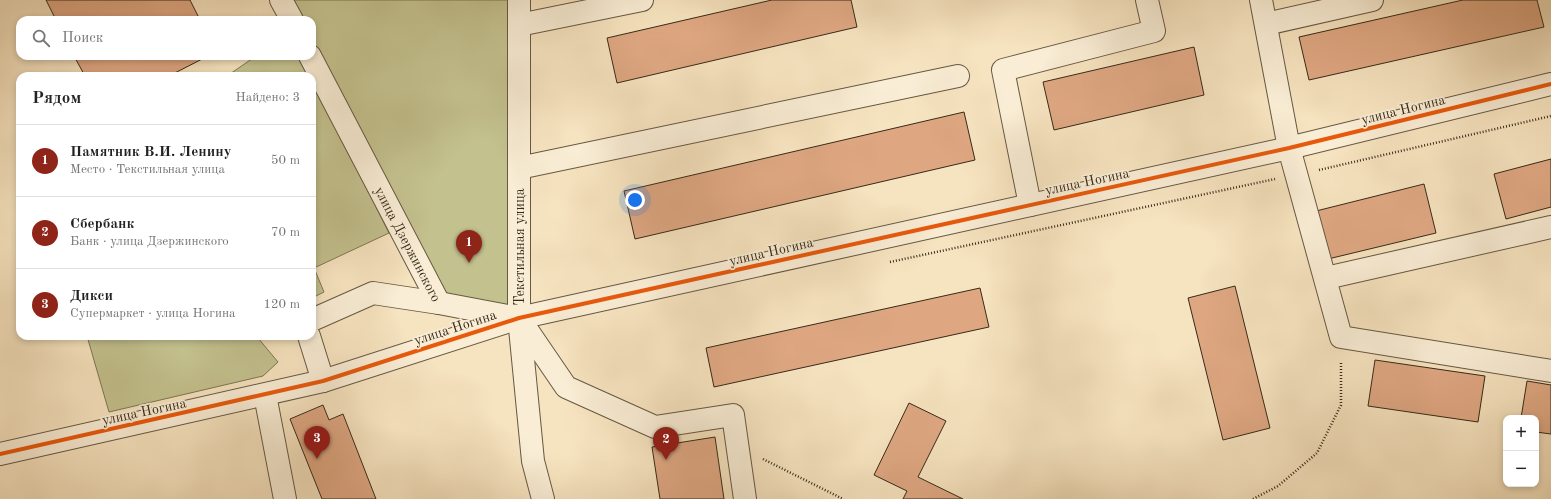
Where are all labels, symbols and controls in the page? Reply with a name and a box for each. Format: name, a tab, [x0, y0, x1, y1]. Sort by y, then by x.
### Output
search box	[16, 16, 316, 60]
icon: search	[30, 27, 52, 49]
text: Поиск	[62, 31, 103, 46]
text: Рядом	[32, 90, 81, 107]
text: Найдено: 3	[236, 91, 300, 104]
street label: улица Ногина	[1360, 93, 1447, 127]
text: Памятник В.И. Ленину	[70, 145, 232, 160]
text: 1	[41, 154, 49, 167]
text: 50 m	[271, 154, 300, 167]
text: Место · Текстильная улица	[70, 163, 225, 176]
street label: улица Ногина	[1044, 166, 1131, 198]
street label: улица Дзержинского	[371, 185, 443, 304]
street label: Текстильная улица	[513, 188, 527, 306]
your location	[625, 190, 645, 210]
text: Сбербанк	[70, 217, 134, 232]
text: 2	[41, 226, 49, 239]
text: 70 m	[271, 226, 300, 239]
pin: 1	[456, 230, 482, 263]
text: Банк · улица Дзержинского	[70, 235, 229, 248]
street label: улица Ногина	[728, 235, 815, 268]
text: Дикси	[70, 289, 113, 304]
text: 3	[41, 298, 49, 311]
text: 120 m	[263, 298, 300, 311]
text: Супермаркет · улица Ногина	[70, 307, 235, 320]
street label: улица Ногина	[412, 308, 498, 348]
street label: улица Ногина	[101, 396, 188, 428]
map controls	[1503, 415, 1539, 487]
button: +	[1503, 415, 1539, 451]
pin: 3	[304, 426, 330, 459]
pin: 2	[653, 427, 679, 460]
button: −	[1503, 451, 1539, 487]

